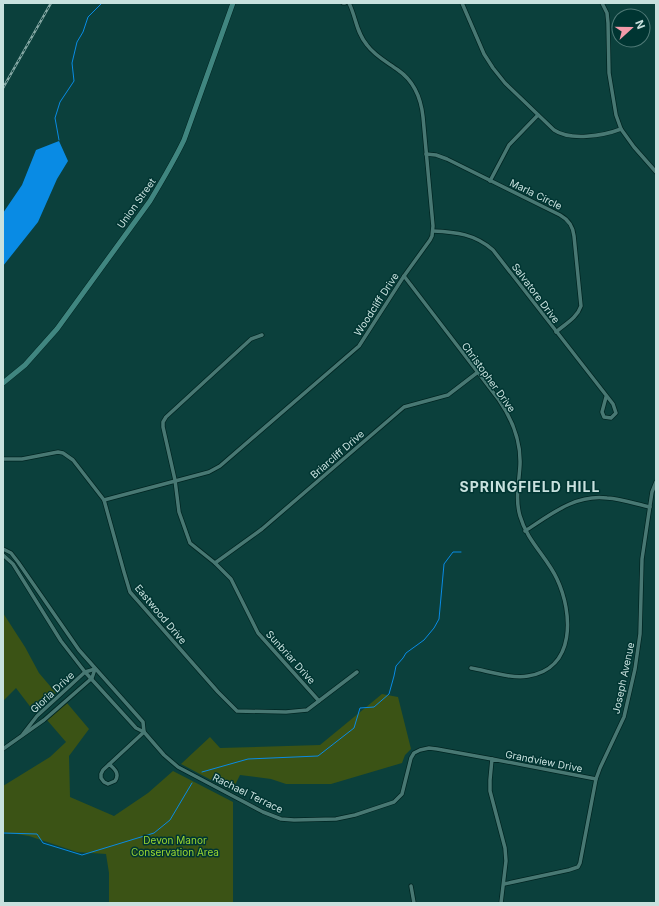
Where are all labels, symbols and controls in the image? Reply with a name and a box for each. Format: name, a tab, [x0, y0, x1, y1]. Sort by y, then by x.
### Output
north arrow	[611, 8, 651, 48]
text: N	[632, 18, 648, 31]
street label: Union Street	[114, 175, 158, 230]
street label: Marla Circle	[508, 176, 564, 212]
street label: Salvatore Drive	[510, 261, 563, 325]
street label: Woodcliff Drive	[351, 270, 401, 338]
street label: Christopher Drive	[460, 340, 518, 414]
street label: Briarcliff Drive	[308, 427, 366, 481]
district label: SPRINGFIELD HILL	[460, 478, 600, 495]
street label: Eastwood Drive	[133, 582, 190, 646]
street label: Sunbriar Drive	[264, 628, 318, 686]
street label: Joseph Avenue	[610, 641, 636, 715]
street label: Gloria Drive	[28, 669, 76, 715]
street label: Grandview Drive	[504, 748, 584, 774]
street label: Rachael Terrace	[211, 771, 285, 815]
park label: Devon Manor Conservation Area	[131, 834, 219, 858]

